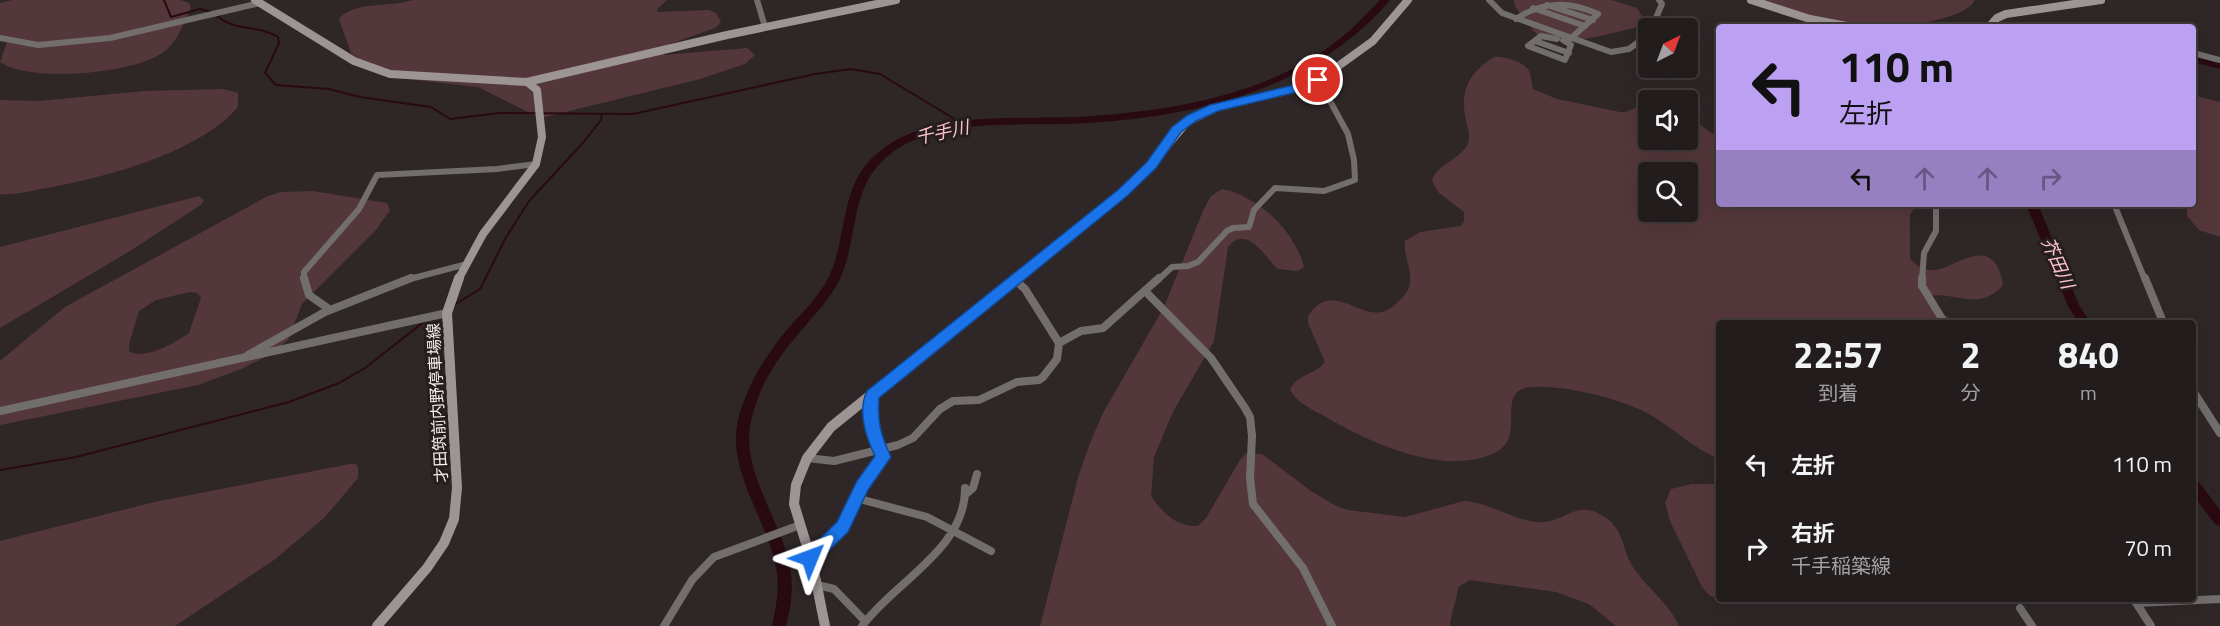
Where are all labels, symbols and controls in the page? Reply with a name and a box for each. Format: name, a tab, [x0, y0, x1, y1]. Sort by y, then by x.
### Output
north arrow	[1638, 18, 1698, 78]
map controls	[1638, 18, 1698, 222]
text: 110 m	[1839, 34, 1954, 98]
icon: left	[1740, 48, 1818, 126]
pin	[1292, 54, 1343, 105]
icon: arrive	[1301, 63, 1334, 96]
button: sound	[1638, 90, 1698, 150]
text: 左折	[1839, 92, 1893, 133]
water label: 千手川	[913, 113, 973, 151]
button: search	[1638, 162, 1698, 222]
icon: left	[1845, 162, 1878, 195]
icon: ahead	[1908, 162, 1941, 195]
icon: ahead	[1971, 162, 2004, 195]
icon: right	[2034, 162, 2067, 195]
water label: 芥田川	[2035, 233, 2082, 295]
street label: 才田筑前内野停車場線	[421, 322, 453, 484]
text: 22:57	[1793, 327, 1883, 382]
text: 2	[1961, 327, 1981, 382]
text: 840	[2058, 327, 2119, 382]
text: 到着	[1818, 377, 1858, 408]
text: 分	[1961, 377, 1981, 408]
text: m	[2080, 377, 2097, 408]
text: 110 m	[2112, 447, 2172, 481]
icon: left	[1740, 448, 1773, 481]
text: 左折	[1791, 448, 1835, 482]
text: 右折	[1791, 516, 1835, 550]
position arrow	[778, 526, 842, 590]
text: 70 m	[2124, 531, 2172, 565]
icon: right	[1740, 532, 1773, 565]
text: 千手稲築線	[1791, 550, 1891, 581]

